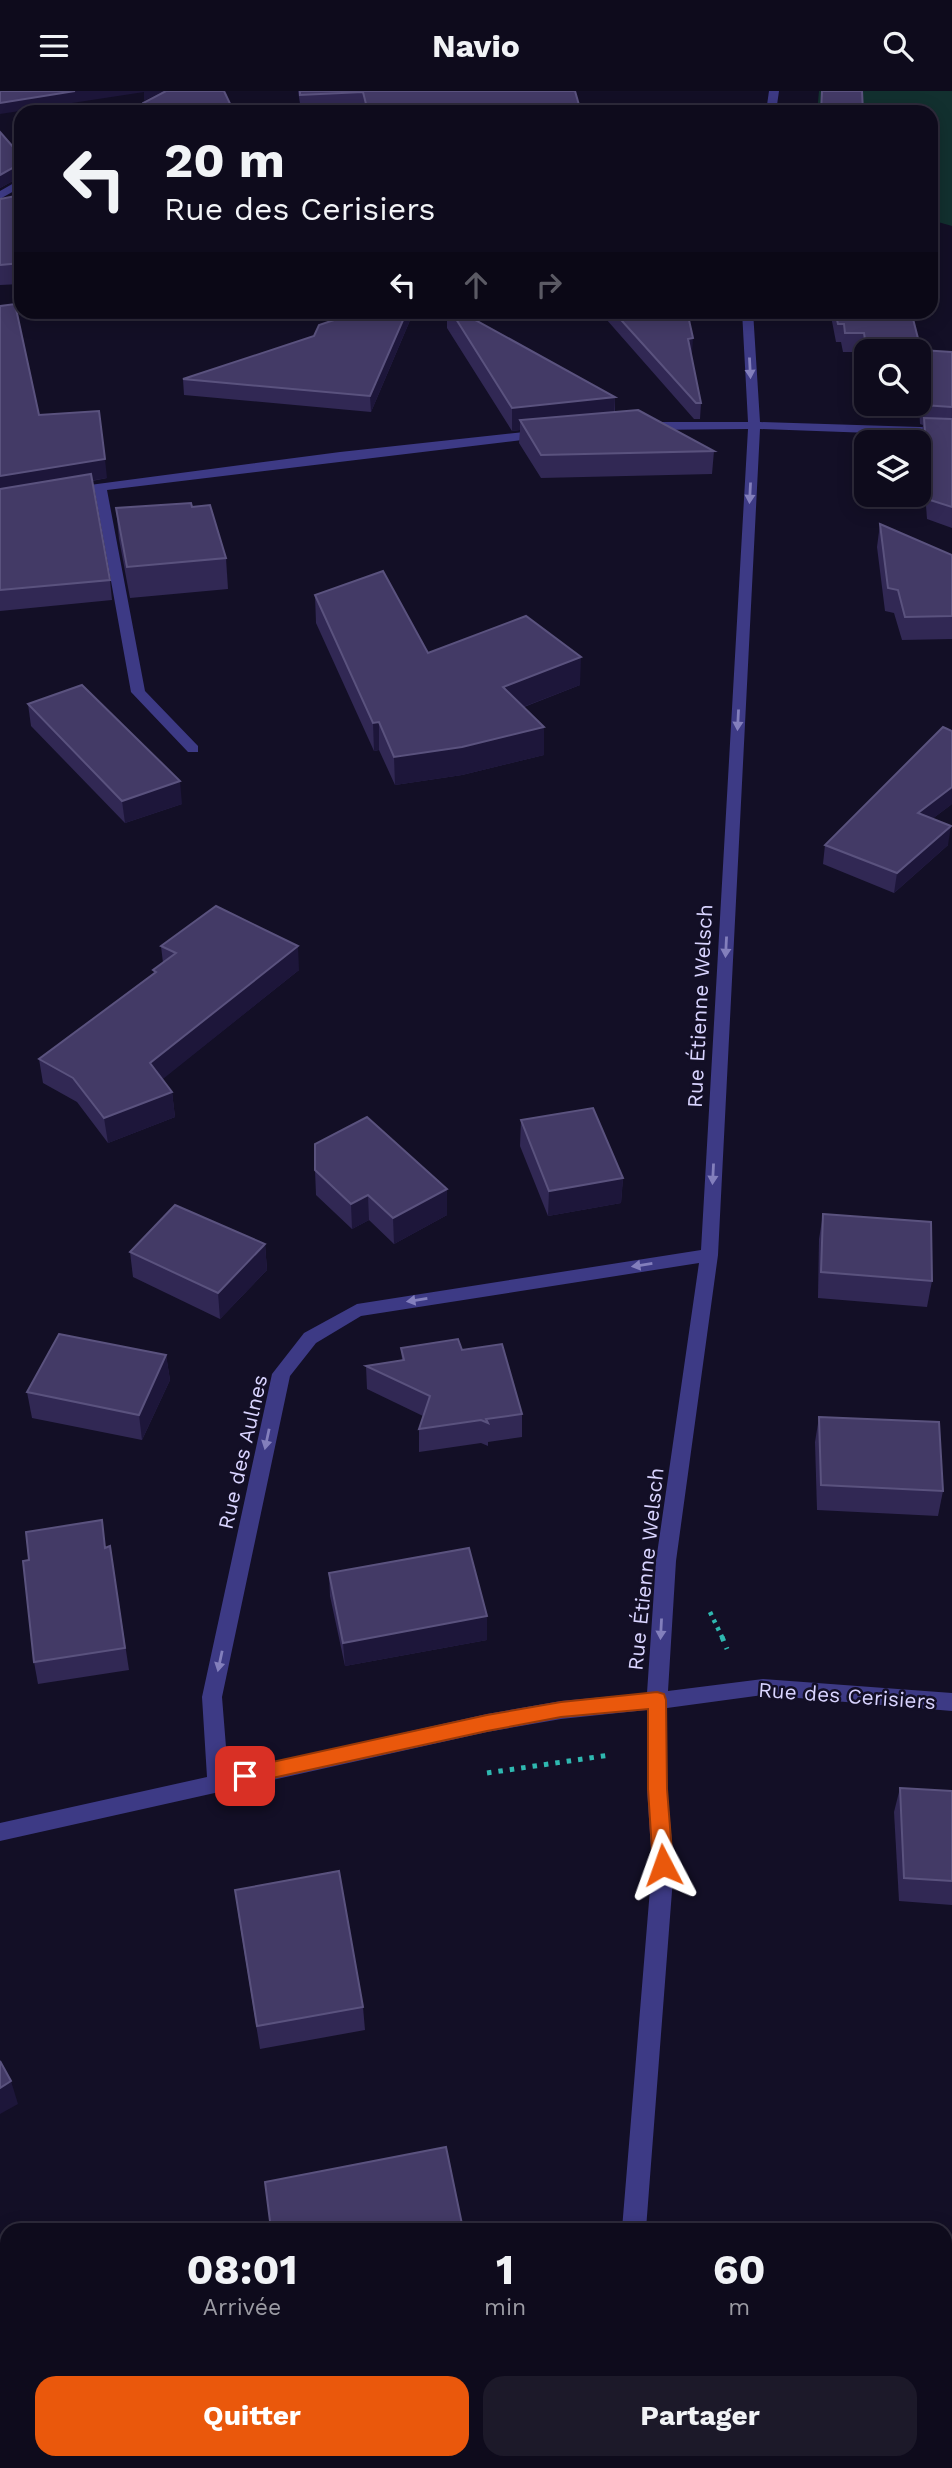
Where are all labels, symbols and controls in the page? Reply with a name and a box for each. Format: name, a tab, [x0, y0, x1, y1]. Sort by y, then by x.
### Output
icon: menu	[35, 27, 73, 65]
text: Navio	[432, 27, 520, 65]
icon: search	[879, 27, 917, 65]
text: 20 m	[164, 131, 285, 189]
icon: left	[49, 133, 140, 224]
text: Rue des Cerisiers	[164, 190, 435, 228]
icon: left	[384, 266, 422, 304]
icon: ahead	[457, 266, 495, 304]
icon: right	[530, 266, 568, 304]
map controls	[854, 339, 931, 507]
button: search	[854, 339, 931, 416]
one-way arrow	[745, 357, 756, 379]
button: layers	[854, 430, 931, 507]
one-way arrow	[745, 482, 756, 504]
one-way arrow	[732, 709, 743, 731]
street label: Rue Étienne Welsch	[682, 903, 717, 1109]
one-way arrow	[720, 936, 731, 958]
one-way arrow	[708, 1164, 719, 1186]
one-way arrow	[630, 1260, 652, 1271]
one-way arrow	[406, 1295, 428, 1306]
street label: Rue des Aulnes	[213, 1372, 272, 1532]
one-way arrow	[262, 1428, 273, 1450]
street label: Rue Étienne Welsch	[622, 1466, 669, 1672]
one-way arrow	[656, 1619, 667, 1641]
one-way arrow	[214, 1650, 225, 1672]
street label: Rue des Cerisiers	[757, 1677, 937, 1714]
pin	[215, 1746, 275, 1806]
icon: arrive	[226, 1757, 264, 1795]
position arrow	[626, 1828, 700, 1902]
text: 08:01	[186, 2245, 298, 2294]
text: 1	[496, 2245, 514, 2294]
text: 60	[713, 2245, 766, 2294]
text: Arrivée	[203, 2294, 281, 2321]
text: min	[484, 2294, 526, 2321]
text: m	[728, 2294, 750, 2321]
button: Quitter	[35, 2376, 469, 2456]
button: Partager	[483, 2376, 917, 2456]

